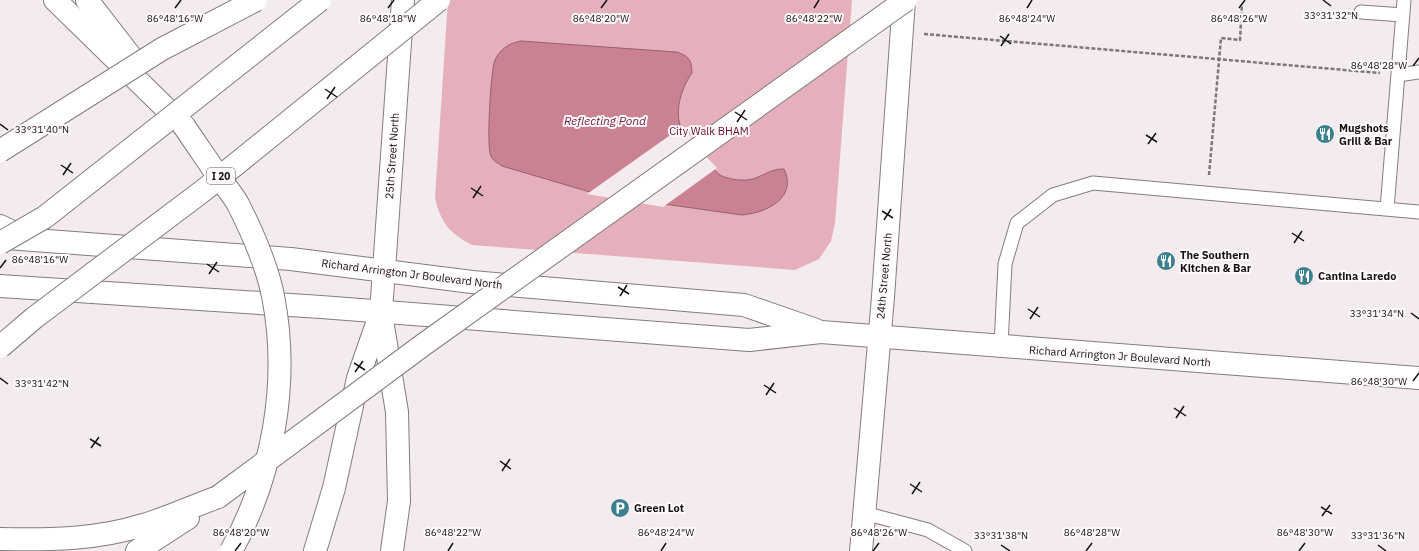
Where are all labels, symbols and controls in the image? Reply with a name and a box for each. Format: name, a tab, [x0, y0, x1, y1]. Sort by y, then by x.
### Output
text: 33°31'32"N	[1304, 9, 1358, 22]
text: 86°48'16"W	[147, 12, 203, 25]
text: 86°48'18"W	[360, 12, 416, 25]
text: 86°48'20"W	[573, 12, 629, 25]
text: 86°48'22"W	[786, 12, 842, 25]
text: 86°48'24"W	[999, 12, 1055, 25]
text: 86°48'26"W	[1211, 12, 1267, 25]
text: 86°48'28"W	[1351, 59, 1407, 72]
street label: 25th Street North	[382, 112, 402, 200]
water label: Reflecting Pond	[564, 113, 646, 128]
place label: Mugshots Grill & Bar	[1339, 121, 1393, 148]
text: 33°31'40"N	[15, 123, 69, 136]
restaurant icon: Mugshots Grill & Bar	[1314, 123, 1336, 145]
park label: City Walk BHAM	[669, 124, 749, 138]
road number: I 20	[207, 168, 235, 184]
street label: 24th Street North	[873, 232, 895, 320]
place label: The Southern Kitchen & Bar	[1180, 248, 1252, 275]
restaurant icon: The Southern Kitchen & Bar	[1155, 250, 1177, 272]
text: 86°48'16"W	[12, 253, 68, 266]
street label: Richard Arrington Jr Boulevard North	[321, 256, 503, 292]
restaurant icon: Cantina Laredo	[1293, 265, 1315, 287]
place label: Cantina Laredo	[1318, 269, 1396, 283]
text: 33°31'34"N	[1350, 307, 1404, 320]
street label: Richard Arrington Jr Boulevard North	[1029, 343, 1211, 369]
text: 86°48'30"W	[1351, 375, 1407, 388]
text: 33°31'42"N	[15, 377, 69, 390]
parking icon: Green Lot	[609, 497, 631, 519]
place label: Green Lot	[634, 501, 684, 515]
text: 86°48'20"W	[213, 526, 269, 539]
text: 86°48'22"W	[425, 526, 481, 539]
text: 86°48'24"W	[638, 526, 694, 539]
text: 86°48'26"W	[851, 526, 907, 539]
text: 86°48'28"W	[1064, 526, 1120, 539]
text: 86°48'30"W	[1277, 526, 1333, 539]
text: 33°31'38"N	[974, 529, 1028, 542]
text: 33°31'36"N	[1351, 529, 1405, 542]

